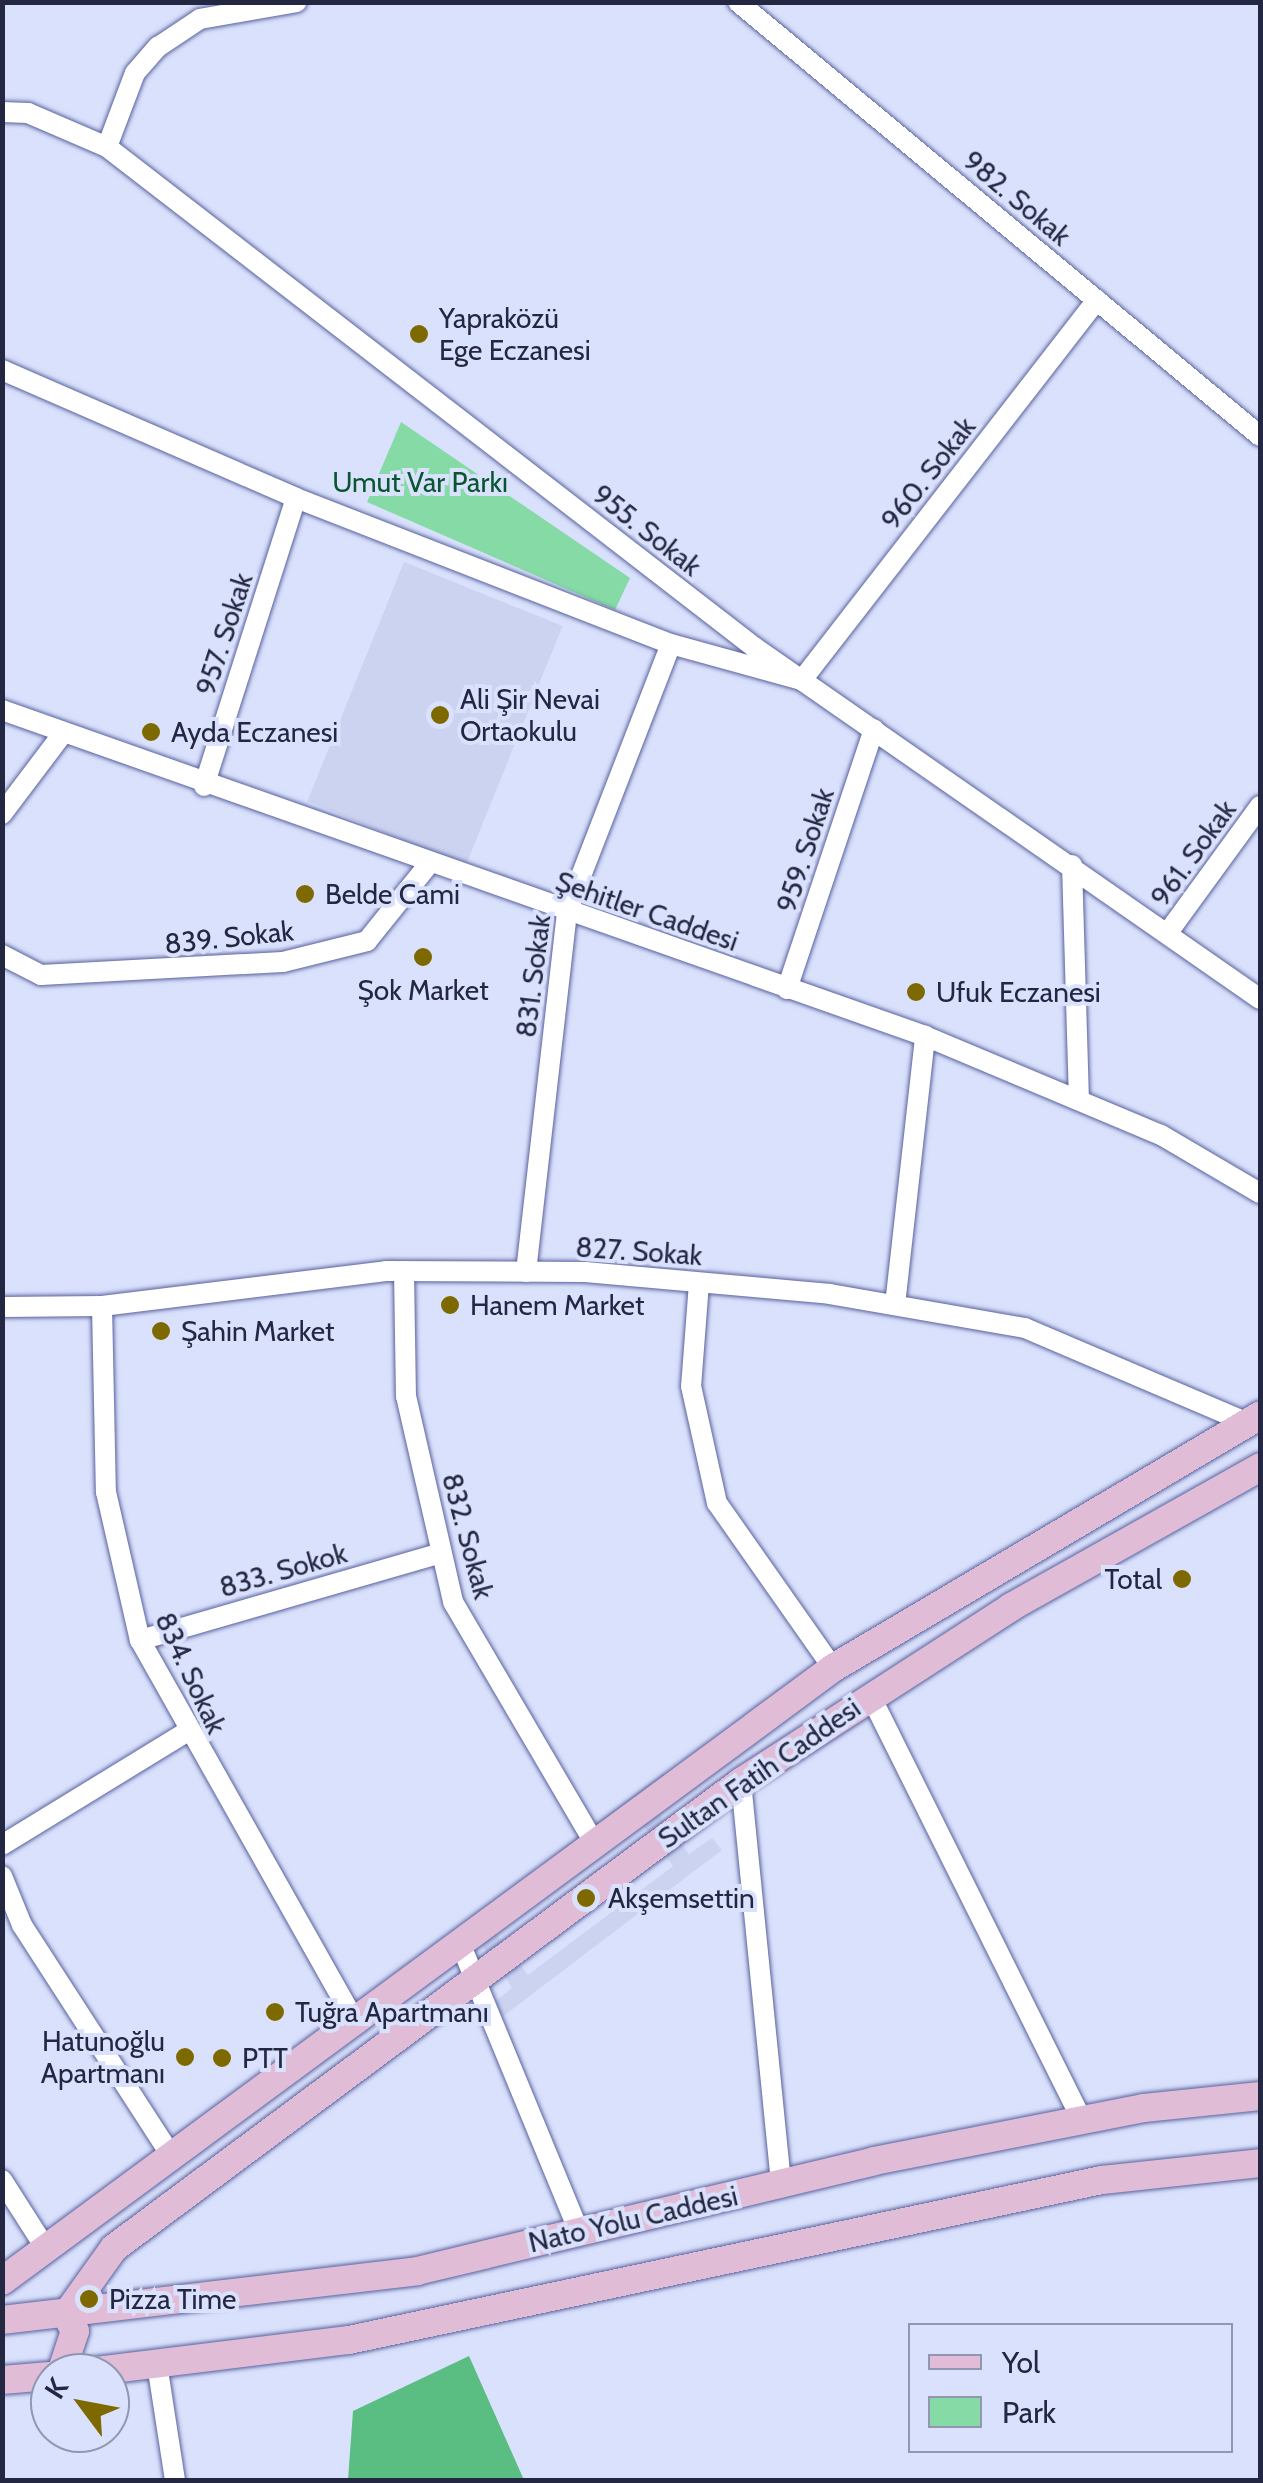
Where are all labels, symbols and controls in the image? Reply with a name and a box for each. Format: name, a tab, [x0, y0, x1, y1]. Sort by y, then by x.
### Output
street label: 982. Sokak	[956, 143, 1078, 253]
place label: Yapraközü Ege Eczanesi	[439, 301, 591, 367]
marker: Yapraközü Ege Eczanesi	[408, 323, 430, 345]
street label: 960. Sokak	[874, 410, 982, 536]
park label: Umut Var Parkı	[332, 465, 508, 499]
street label: 955. Sokak	[586, 477, 708, 583]
street label: 957. Sokak	[189, 569, 259, 699]
place label: Ali Şir Nevai Ortaokulu	[460, 682, 600, 748]
marker: Ali Şir Nevai Ortaokulu	[429, 704, 451, 726]
place label: Ayda Eczanesi	[171, 715, 338, 749]
marker: Ayda Eczanesi	[140, 721, 162, 743]
street label: 959. Sokak	[769, 784, 841, 916]
street label: 961. Sokak	[1143, 793, 1243, 913]
street label: Şehitler Caddesi	[551, 864, 743, 958]
place label: Belde Cami	[325, 877, 460, 911]
marker: Belde Cami	[294, 883, 316, 905]
street label: 831. Sokak	[509, 913, 557, 1039]
street label: 839. Sokak	[163, 914, 295, 960]
marker: Şok Market	[412, 946, 434, 968]
place label: Şok Market	[357, 973, 489, 1007]
place label: Ufuk Eczanesi	[936, 975, 1101, 1009]
marker: Ufuk Eczanesi	[905, 981, 927, 1003]
street label: 827. Sokak	[575, 1230, 703, 1272]
place label: Hanem Market	[470, 1288, 644, 1322]
marker: Hanem Market	[439, 1294, 461, 1316]
place label: Şahin Market	[181, 1314, 334, 1348]
marker: Şahin Market	[150, 1320, 172, 1342]
street label: 832. Sokak	[435, 1469, 501, 1603]
street label: 833. Sokok	[215, 1536, 351, 1604]
place label: Total	[1105, 1562, 1162, 1596]
marker: Total	[1171, 1568, 1193, 1590]
street label: 834. Sokak	[148, 1607, 234, 1739]
street label: Sultan Fatih Caddesi	[652, 1691, 866, 1855]
place label: Akşemsettin	[608, 1881, 755, 1915]
marker: Akşemsettin	[573, 1885, 599, 1911]
place label: Tuğra Apartmanı	[295, 1995, 489, 2029]
marker: Tuğra Apartmanı	[264, 2001, 286, 2023]
place label: Hatunoğlu Apartmanı	[41, 2024, 165, 2090]
place label: PTT	[242, 2041, 288, 2075]
marker: Hatunoğlu Apartmanı	[174, 2046, 196, 2068]
marker: PTT	[211, 2047, 233, 2069]
street label: Nato Yolu Caddesi	[525, 2179, 741, 2259]
place label: Pizza Time	[109, 2282, 236, 2316]
marker: Pizza Time	[78, 2288, 100, 2310]
legend	[908, 2323, 1233, 2453]
text: Yol	[1002, 2344, 1040, 2381]
north arrow	[30, 2353, 130, 2453]
text: K	[37, 2372, 75, 2405]
text: Park	[1002, 2394, 1056, 2431]

